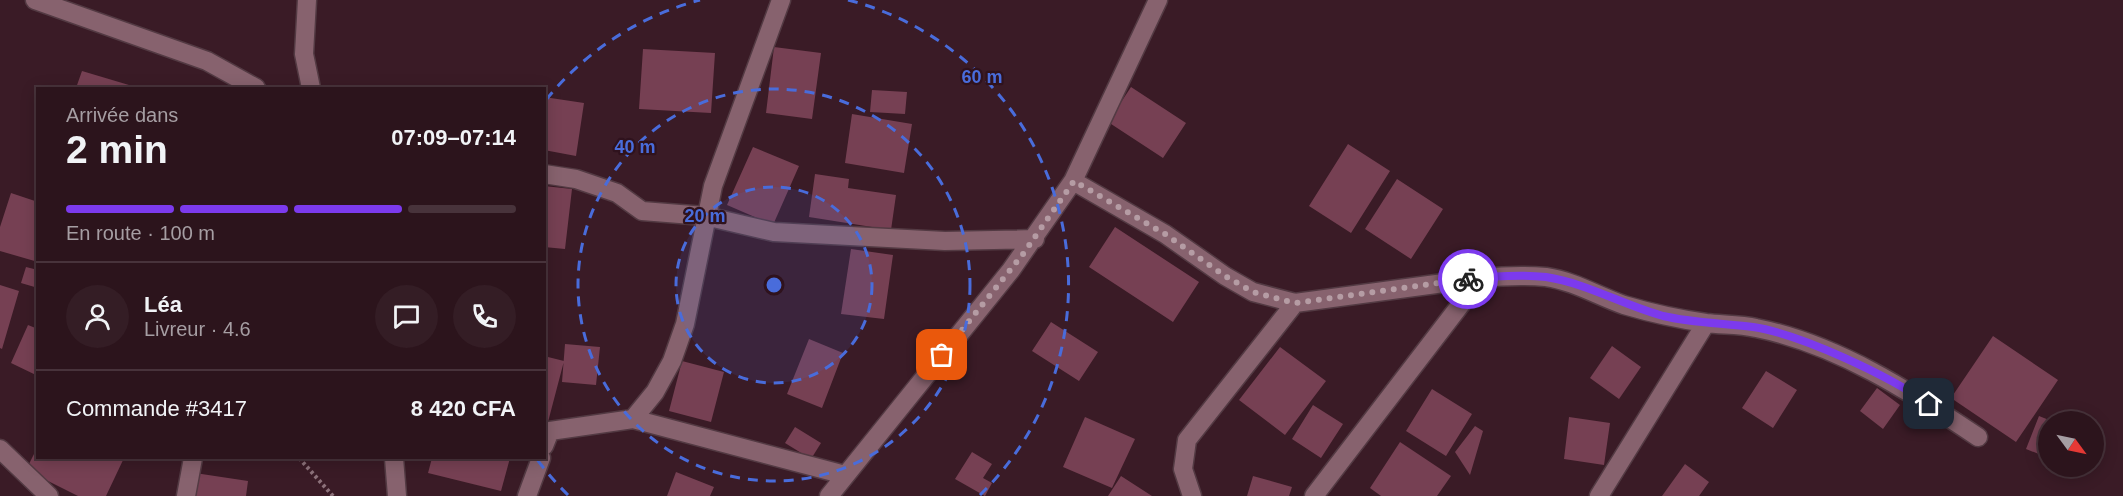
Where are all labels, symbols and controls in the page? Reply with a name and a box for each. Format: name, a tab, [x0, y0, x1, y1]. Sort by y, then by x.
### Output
text: 60 m	[961, 67, 1003, 87]
text: Arrivée dans	[66, 104, 178, 126]
text: 07:09–07:14	[391, 125, 516, 150]
text: 2 min	[66, 128, 168, 171]
text: 40 m	[614, 137, 656, 157]
text: 20 m	[684, 206, 726, 226]
text: En route · 100 m	[66, 222, 215, 244]
courier	[1438, 249, 1498, 309]
icon: bike	[1452, 263, 1485, 296]
centre of rings	[764, 275, 784, 295]
button: person	[66, 285, 129, 348]
button: chat	[375, 285, 438, 348]
button: phone	[453, 285, 516, 348]
text: Léa	[144, 292, 182, 317]
text: Livreur · 4.6	[144, 318, 251, 340]
pin	[916, 329, 967, 380]
icon: bag	[925, 338, 958, 371]
pin	[1903, 378, 1954, 429]
icon: home	[1912, 387, 1945, 420]
text: Commande #3417	[66, 396, 247, 421]
text: 8 420 CFA	[411, 396, 516, 421]
north arrow	[2038, 411, 2104, 477]
map controls	[2038, 411, 2104, 477]

